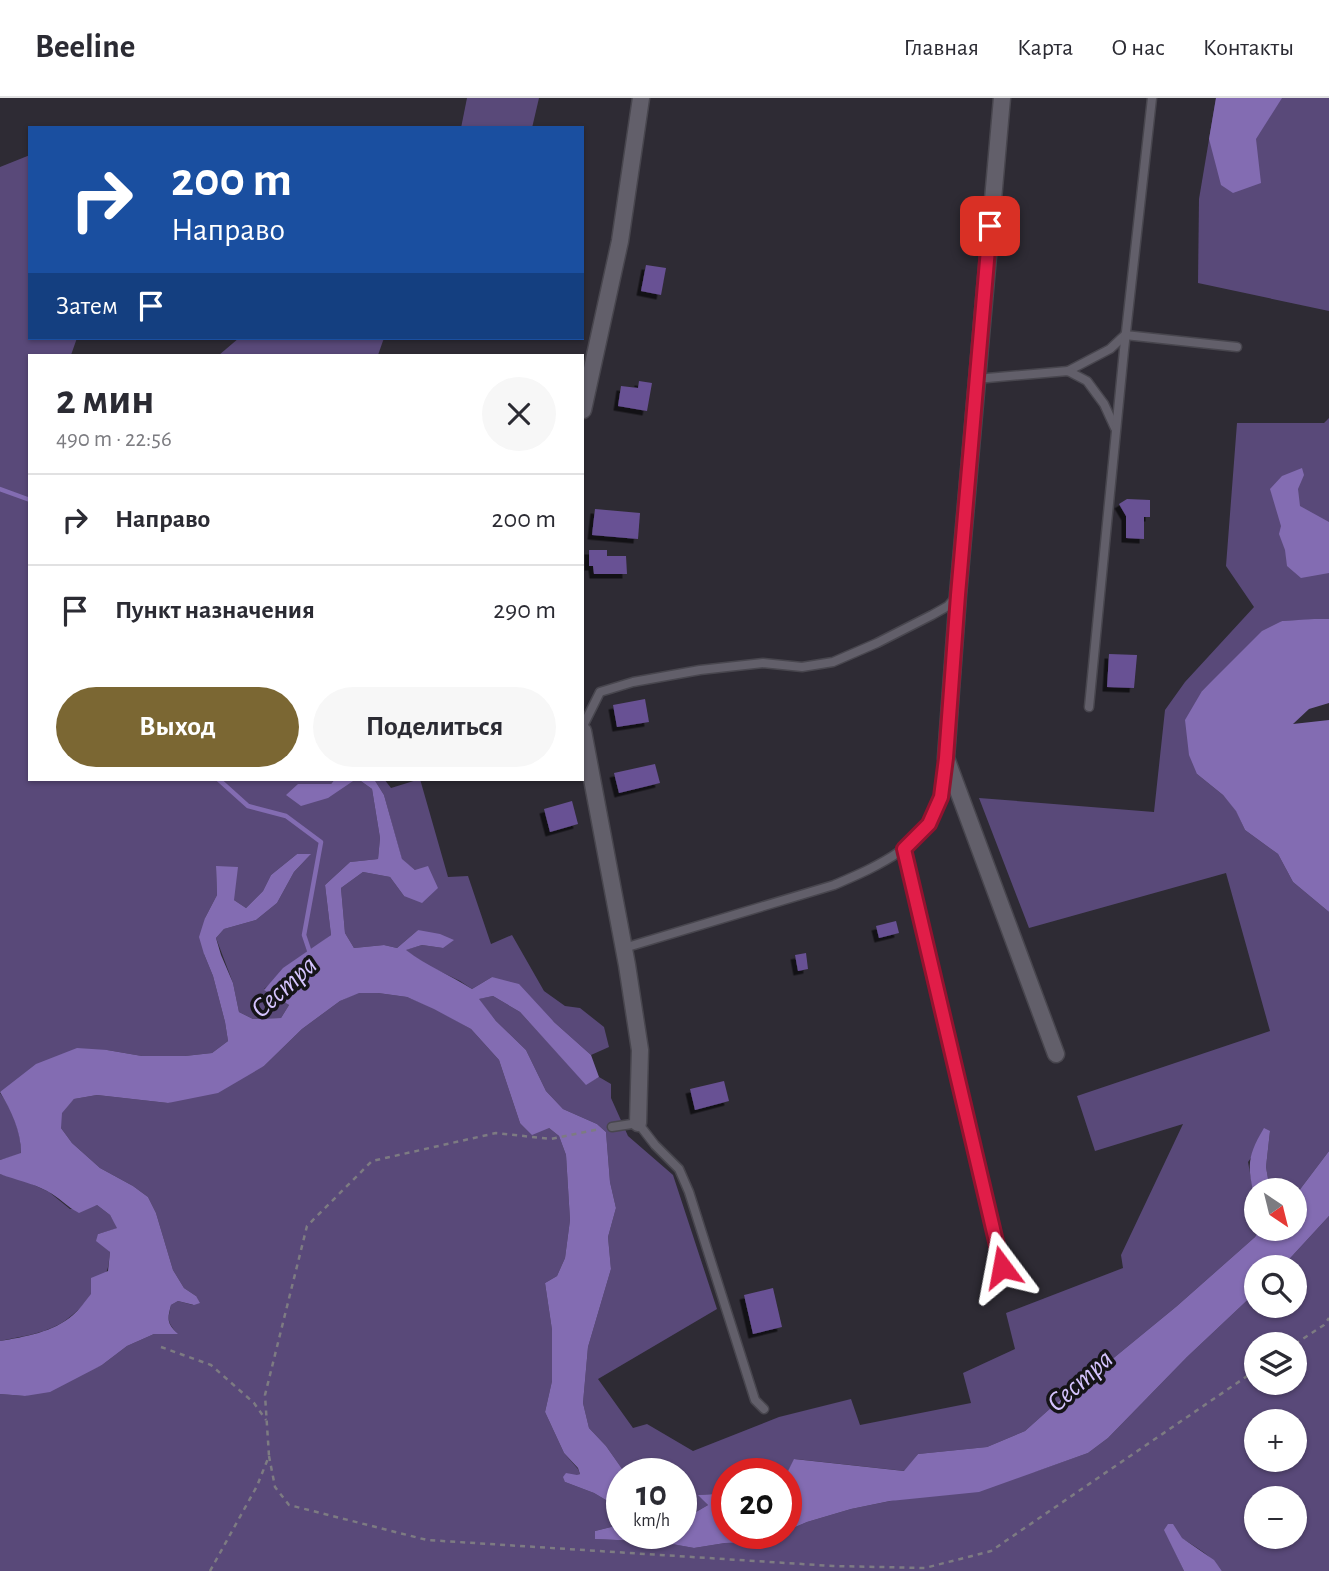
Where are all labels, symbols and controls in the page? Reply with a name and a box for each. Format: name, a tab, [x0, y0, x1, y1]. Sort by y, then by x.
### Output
text: Beeline	[35, 31, 135, 64]
text: Главная	[904, 36, 979, 60]
text: Карта	[1017, 36, 1073, 60]
text: О нас	[1111, 36, 1165, 60]
text: Контакты	[1203, 36, 1294, 60]
icon: right	[56, 154, 147, 245]
text: 200 m	[171, 156, 292, 205]
pin	[960, 196, 1020, 256]
icon: arrive	[971, 207, 1009, 245]
text: Направо	[171, 214, 285, 246]
icon: arrive	[132, 287, 170, 325]
text: Затем	[56, 293, 118, 319]
button: close	[482, 377, 556, 451]
text: 2 мин	[56, 379, 154, 421]
text: 490 m · 22:56	[56, 428, 172, 451]
icon: right	[56, 501, 94, 539]
text: Направо	[115, 506, 210, 532]
text: 200 m	[492, 506, 556, 532]
icon: arrive	[56, 592, 94, 630]
text: Пункт назначения	[115, 597, 315, 623]
text: 290 m	[493, 597, 556, 623]
button: Выход	[56, 687, 299, 767]
button: Поделиться	[313, 687, 556, 767]
water label: Сестра	[246, 951, 323, 1024]
north arrow	[1244, 1178, 1307, 1241]
map controls	[1244, 1178, 1307, 1549]
position arrow	[965, 1230, 1039, 1304]
button: search	[1244, 1255, 1307, 1318]
button: layers	[1244, 1332, 1307, 1395]
water label: Сестра	[1042, 1345, 1119, 1418]
button: +	[1244, 1409, 1307, 1472]
speed limit sign: 20	[711, 1458, 802, 1549]
text: 10	[636, 1477, 667, 1512]
button: −	[1244, 1486, 1307, 1549]
text: km/h	[633, 1512, 670, 1530]

